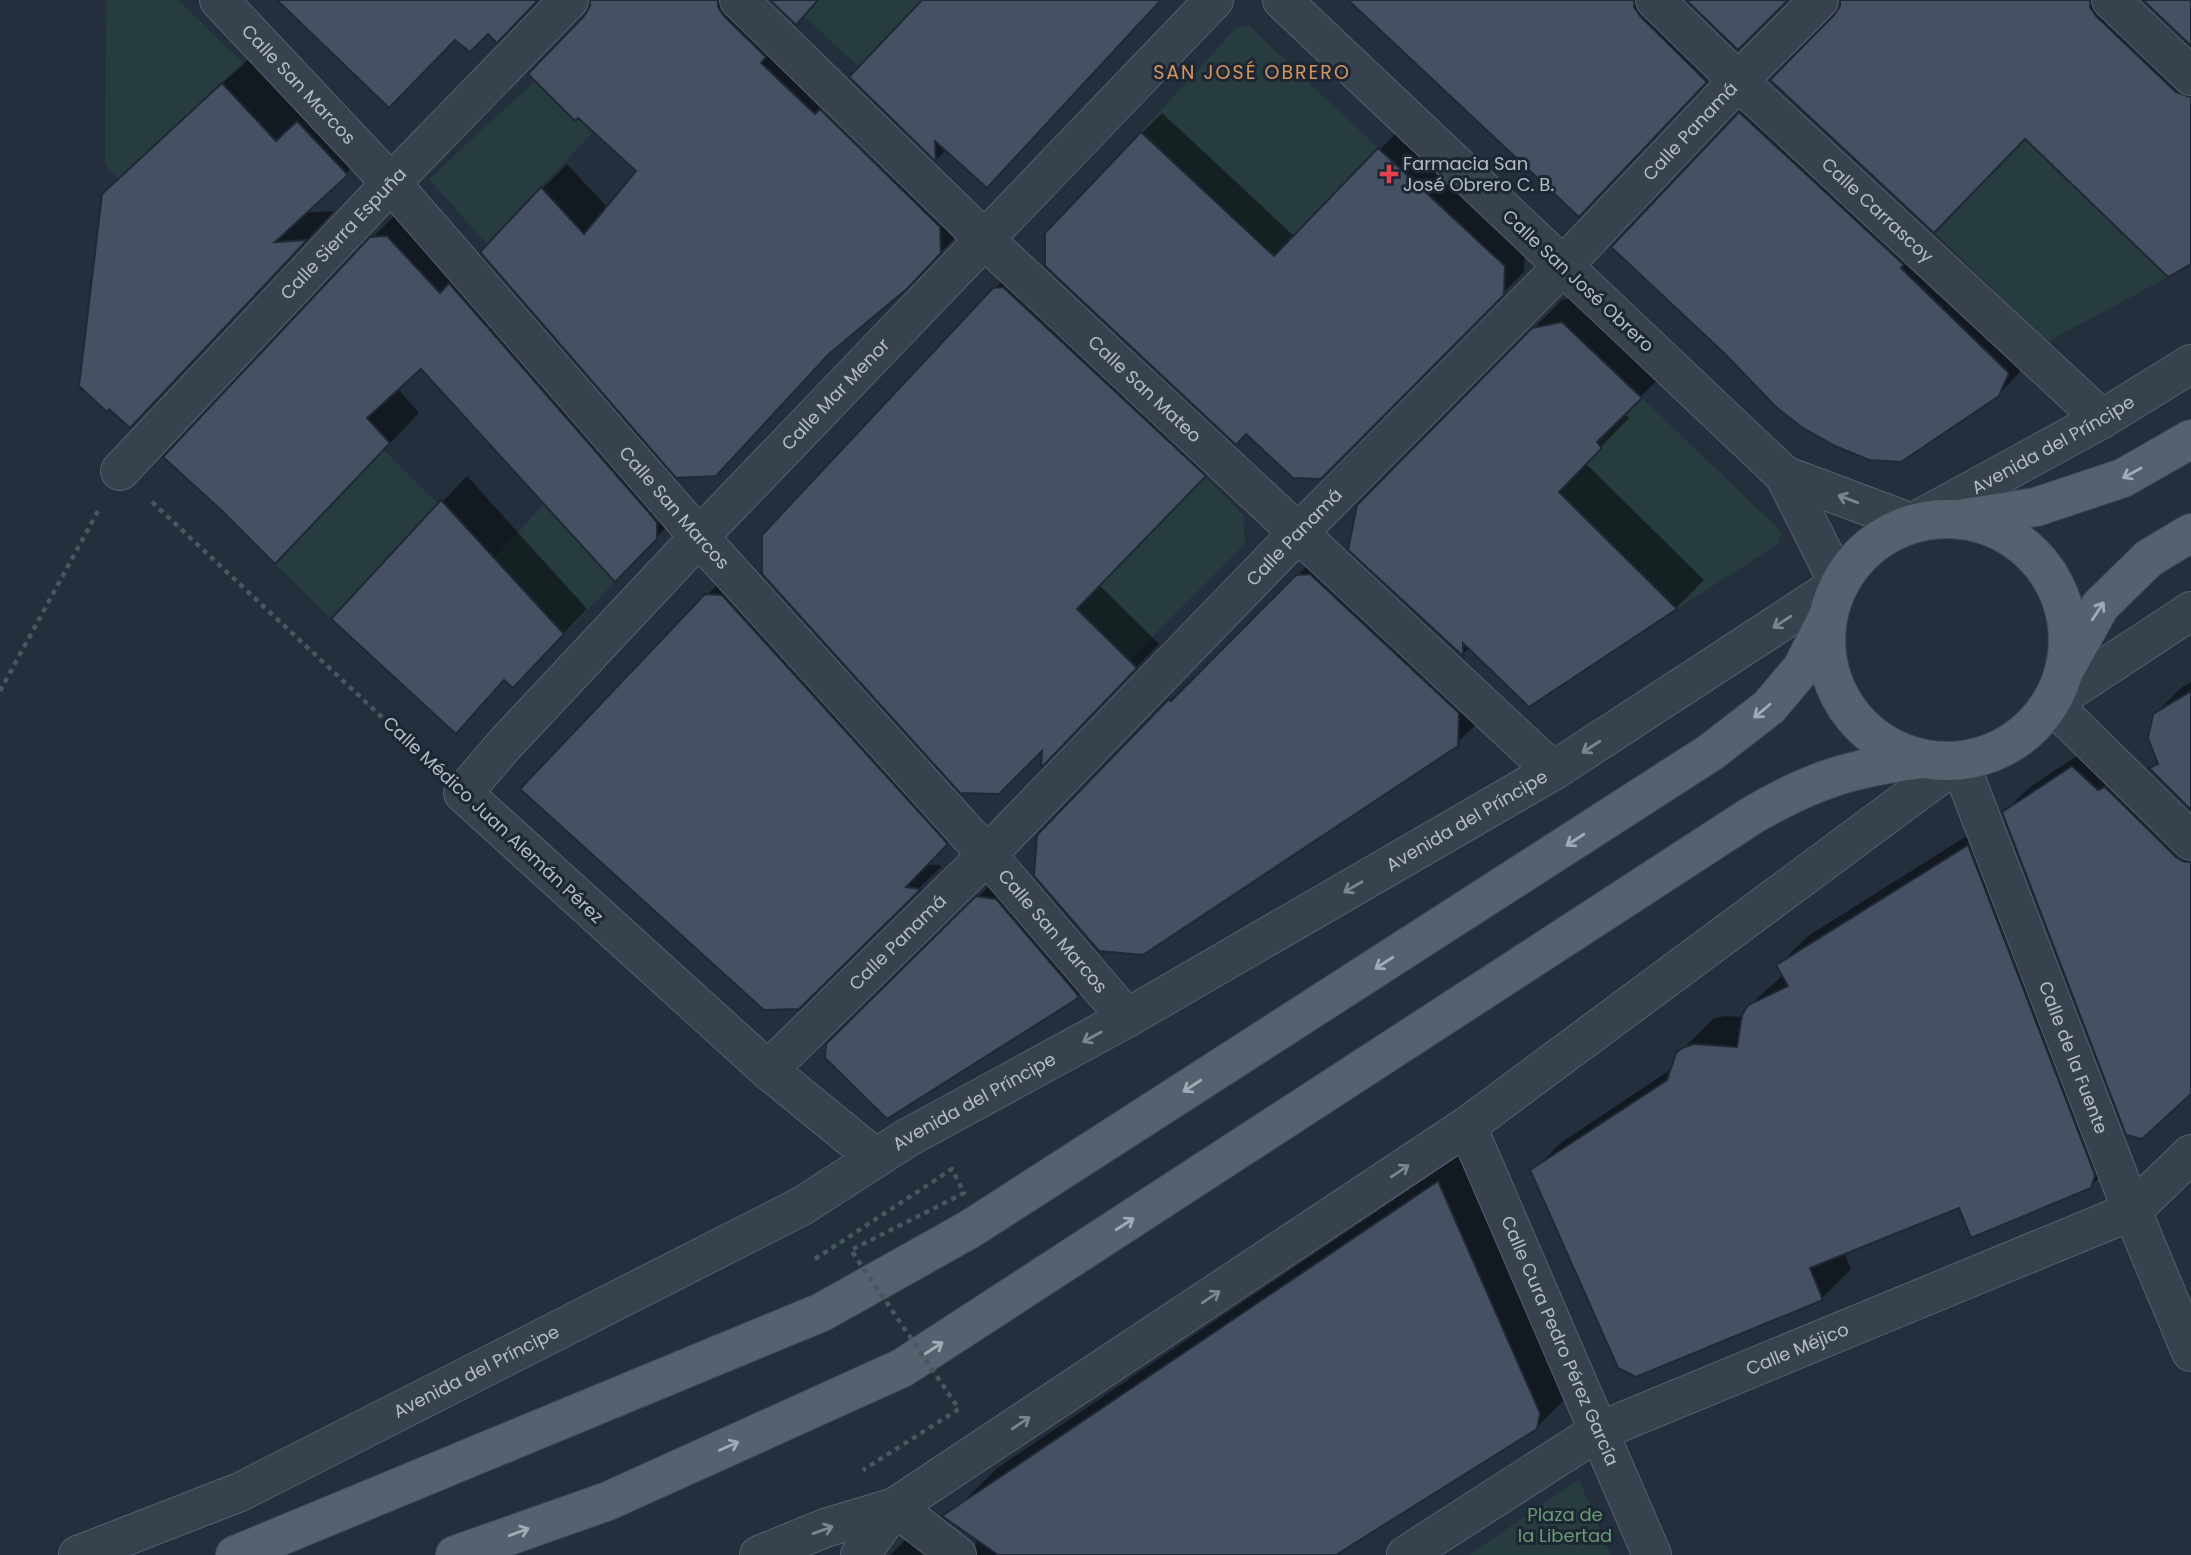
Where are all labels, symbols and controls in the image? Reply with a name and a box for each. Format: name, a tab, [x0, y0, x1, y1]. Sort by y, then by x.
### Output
street label: Calle San Marcos	[236, 19, 361, 150]
district label: SAN JOSÉ OBRERO	[1153, 59, 1351, 86]
street label: Calle Panamá	[1637, 76, 1743, 186]
place label: Farmacia San José Obrero C. B.	[1403, 151, 1554, 197]
street label: Calle Carrascoy	[1816, 152, 1939, 268]
street label: Calle Sierra Espuña	[274, 162, 412, 305]
marker: Farmacia San José Obrero C. B.	[1381, 166, 1397, 182]
street label: Calle San José Obrero	[1497, 204, 1660, 358]
street label: Calle San Mateo	[1083, 329, 1207, 448]
street label: Calle Mar Menor	[776, 332, 895, 456]
street label: Avenida del Príncipe	[1967, 389, 2139, 500]
street label: Calle San Marcos	[613, 441, 735, 575]
one-way arrow	[2122, 466, 2142, 480]
street label: Calle Panamá	[1240, 482, 1348, 591]
one-way arrow	[1838, 492, 1860, 504]
one-way arrow	[2091, 602, 2106, 621]
one-way arrow	[1772, 615, 1792, 629]
one-way arrow	[1754, 703, 1772, 719]
street label: Calle Médico Juan Alemán Pérez	[378, 710, 609, 929]
one-way arrow	[1582, 740, 1602, 754]
street label: Avenida del Príncipe	[1381, 764, 1552, 877]
one-way arrow	[1566, 832, 1585, 847]
street label: Calle San Marcos	[993, 864, 1113, 998]
one-way arrow	[1344, 880, 1364, 894]
street label: Calle Panamá	[843, 888, 952, 996]
one-way arrow	[1374, 956, 1394, 970]
street label: Calle de la Fuente	[2033, 977, 2114, 1137]
one-way arrow	[1082, 1031, 1103, 1044]
street label: Avenida del Príncipe	[887, 1046, 1060, 1156]
one-way arrow	[1183, 1079, 1203, 1093]
one-way arrow	[1390, 1164, 1409, 1178]
street label: Calle Cura Pedro Pérez García	[1495, 1212, 1625, 1470]
one-way arrow	[1115, 1216, 1134, 1231]
one-way arrow	[1200, 1290, 1220, 1304]
street label: Calle Méjico	[1742, 1316, 1852, 1381]
street label: Avenida del Príncipe	[389, 1319, 563, 1424]
one-way arrow	[924, 1340, 943, 1355]
one-way arrow	[1011, 1416, 1030, 1430]
one-way arrow	[718, 1439, 740, 1452]
park label: Plaza de la Libertad	[1518, 1502, 1612, 1548]
one-way arrow	[811, 1523, 833, 1535]
one-way arrow	[508, 1525, 530, 1537]

